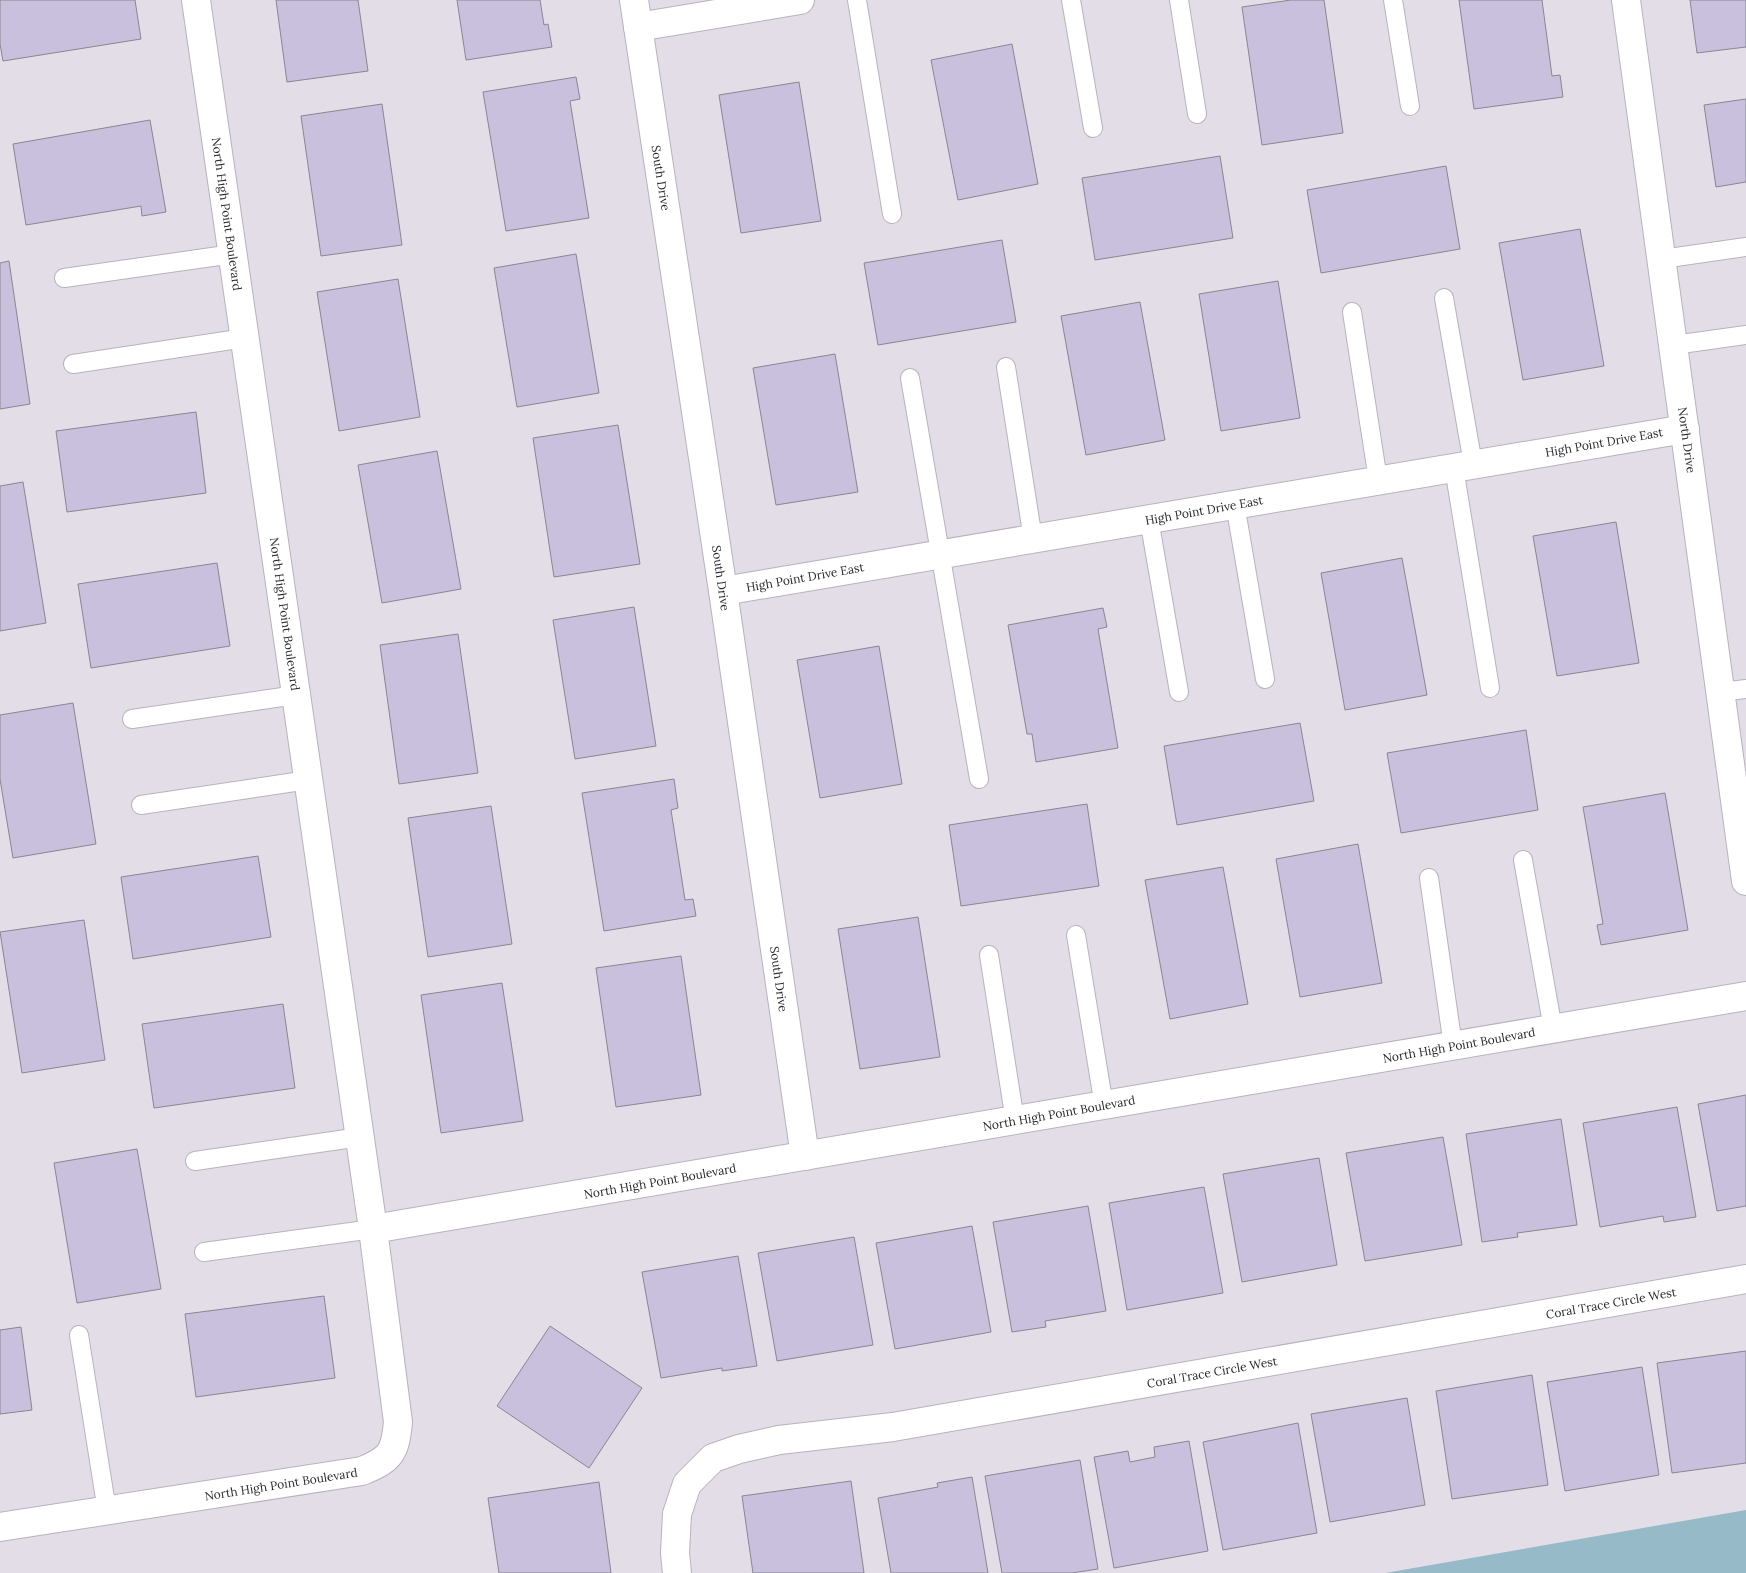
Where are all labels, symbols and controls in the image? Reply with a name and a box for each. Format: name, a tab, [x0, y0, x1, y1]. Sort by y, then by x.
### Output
street label: North High Point Boulevard	[209, 136, 245, 292]
street label: South Drive	[648, 144, 674, 212]
street label: North Drive	[1675, 406, 1699, 474]
street label: High Point Drive East	[1544, 424, 1664, 460]
street label: High Point Drive East	[1144, 492, 1264, 528]
street label: North High Point Boulevard	[267, 536, 303, 692]
street label: South Drive	[709, 544, 733, 612]
street label: High Point Drive East	[745, 559, 865, 595]
street label: South Drive	[767, 945, 791, 1013]
street label: North High Point Boulevard	[1382, 1024, 1536, 1066]
street label: North High Point Boulevard	[982, 1092, 1136, 1134]
street label: North High Point Boulevard	[583, 1160, 737, 1202]
street label: Coral Trace Circle West	[1545, 1284, 1678, 1322]
street label: Coral Trace Circle West	[1146, 1353, 1279, 1391]
street label: North High Point Boulevard	[204, 1465, 358, 1503]

